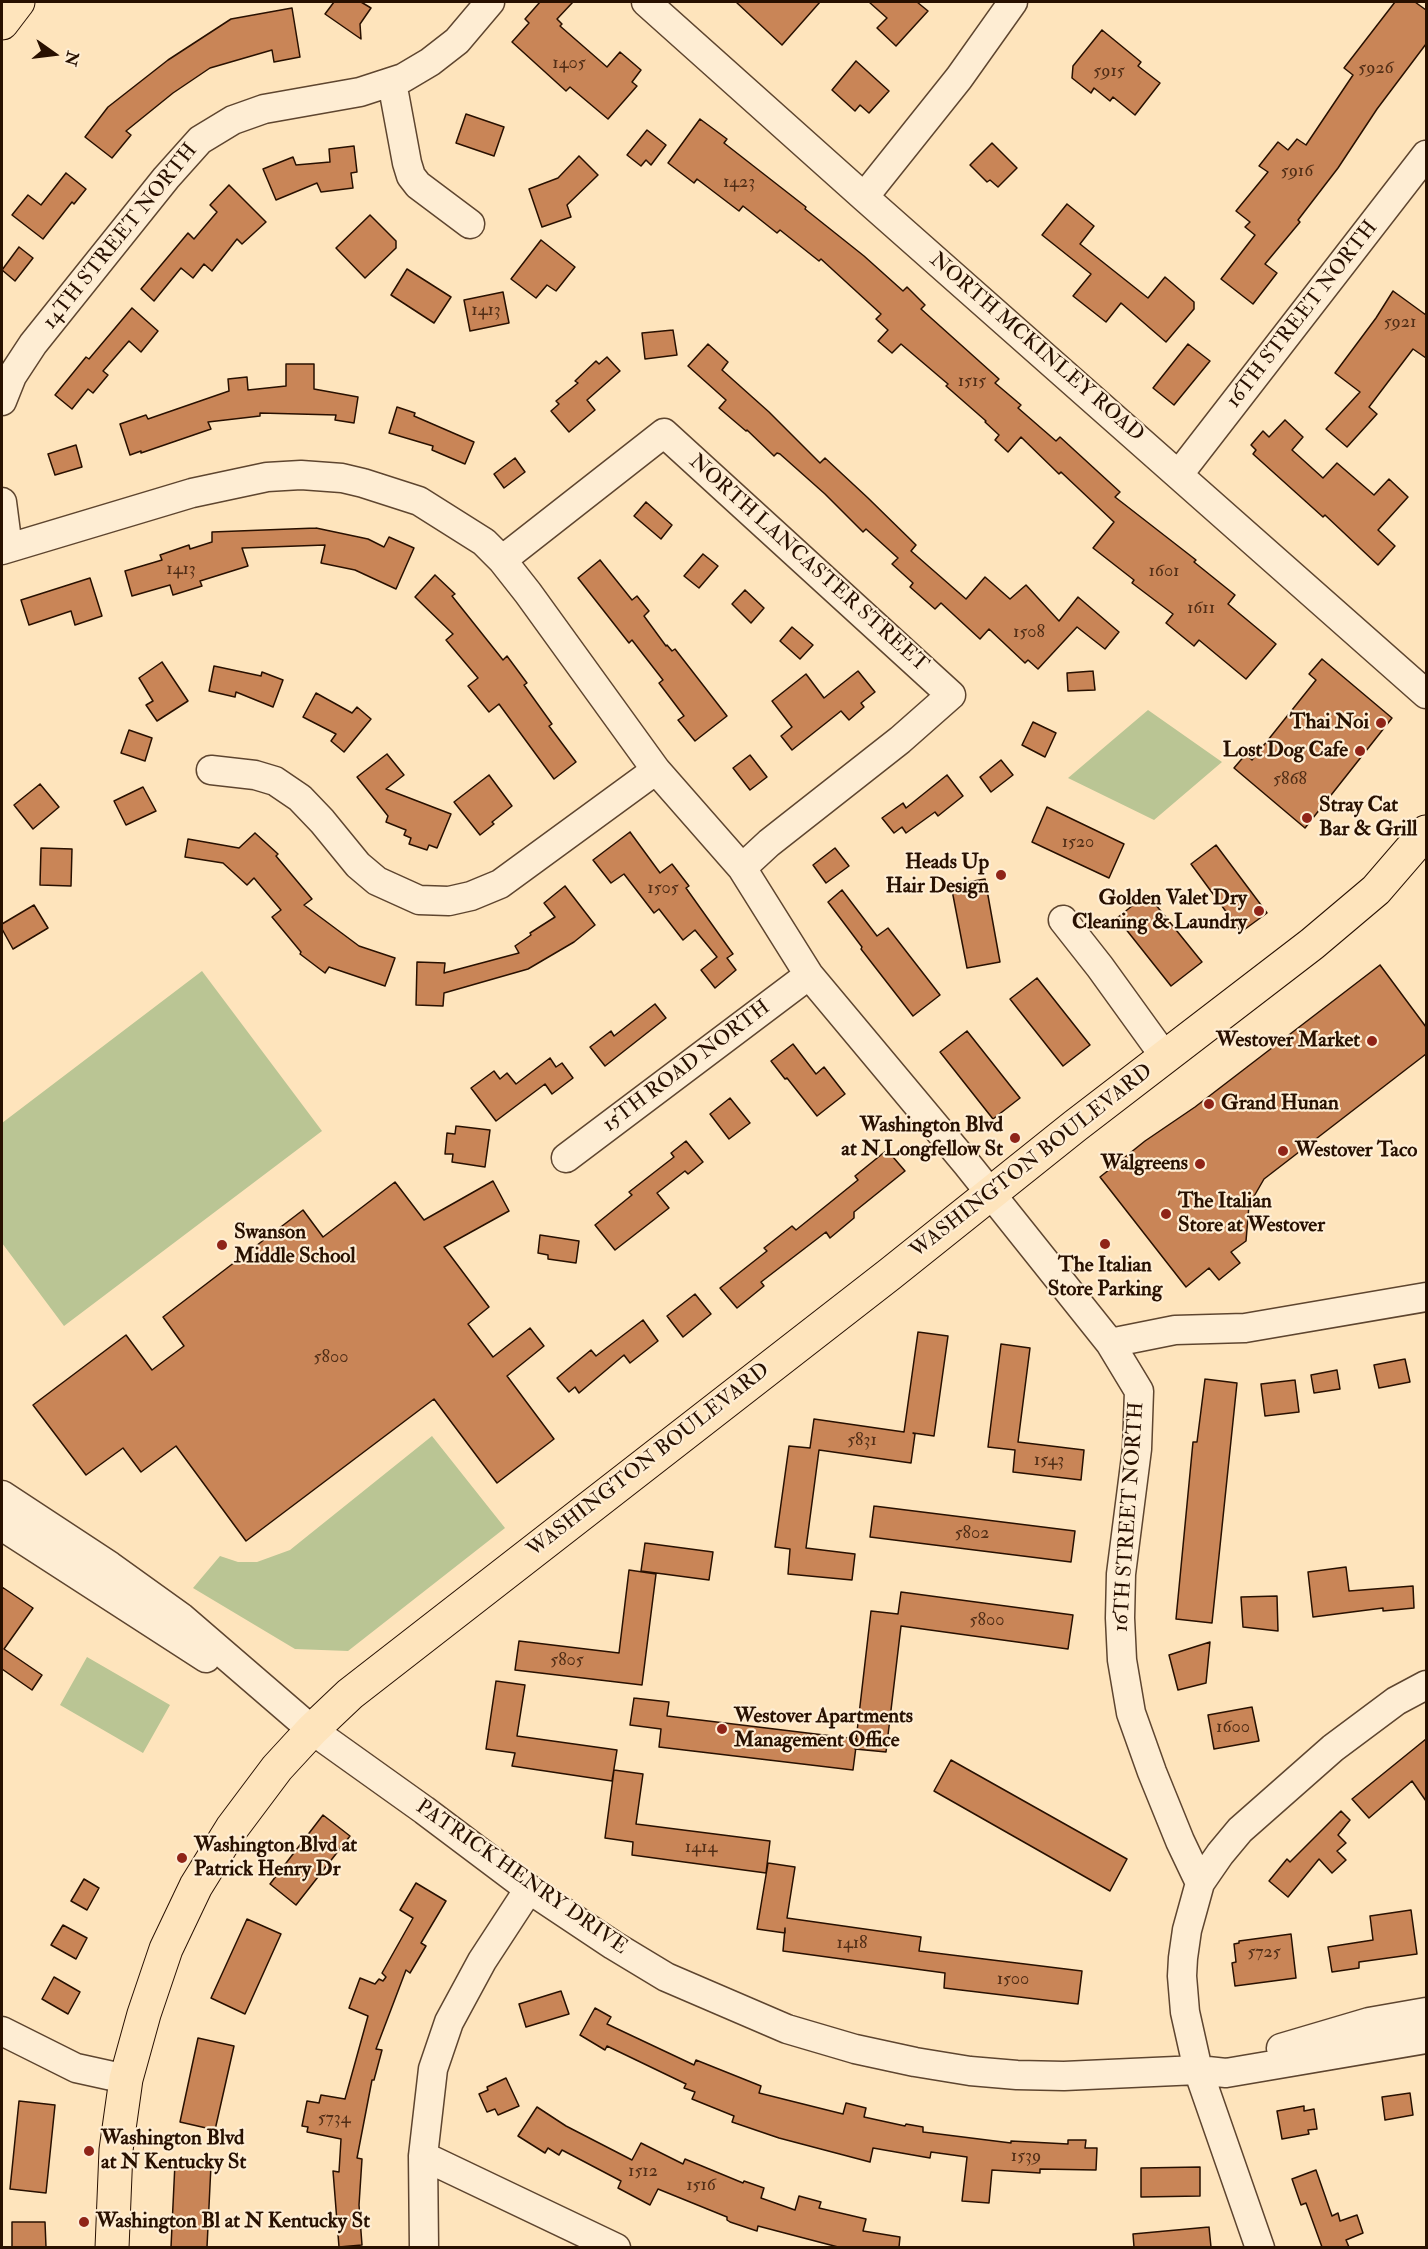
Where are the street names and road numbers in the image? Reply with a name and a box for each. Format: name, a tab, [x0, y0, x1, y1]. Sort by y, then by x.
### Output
street label: 14TH STREET NORTH	[38, 139, 204, 335]
street label: 16TH STREET NORTH	[1222, 216, 1384, 414]
street label: NORTH MCKINLEY ROAD	[924, 248, 1148, 448]
street label: NORTH LANCASTER STREET	[683, 450, 933, 678]
street label: 15TH ROAD NORTH	[598, 996, 776, 1138]
street label: WASHINGTON BOULEVARD	[906, 1060, 1158, 1264]
street label: WASHINGTON BOULEVARD	[523, 1359, 775, 1563]
street label: 16TH STREET NORTH	[1109, 1401, 1151, 1633]
street label: PATRICK HENRY DRIVE	[410, 1795, 632, 1961]

